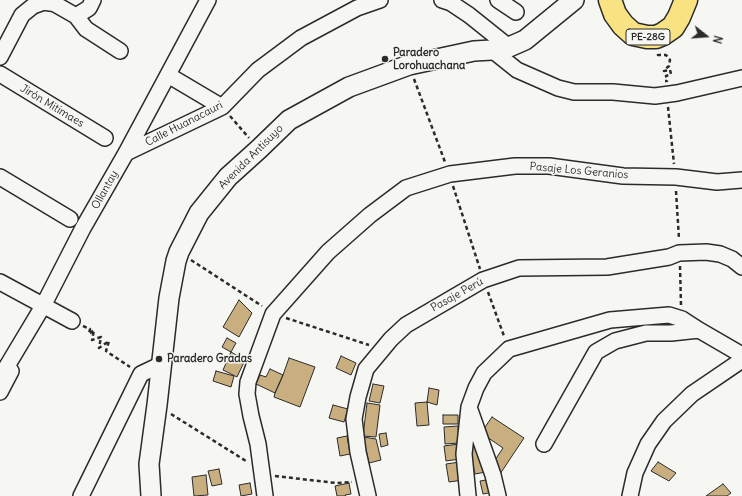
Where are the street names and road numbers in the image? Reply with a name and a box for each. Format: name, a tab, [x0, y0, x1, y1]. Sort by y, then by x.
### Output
road number: PE-28G	[626, 29, 670, 45]
street label: Jirón Mitimaes	[18, 82, 86, 130]
street label: Calle Huanacauri	[143, 99, 225, 149]
street label: Avenida Antisuyo	[216, 122, 286, 192]
street label: Pasaje Los Geranios	[529, 160, 629, 182]
street label: Ollantay	[89, 168, 121, 212]
street label: Pasaje Perú	[428, 275, 486, 315]

